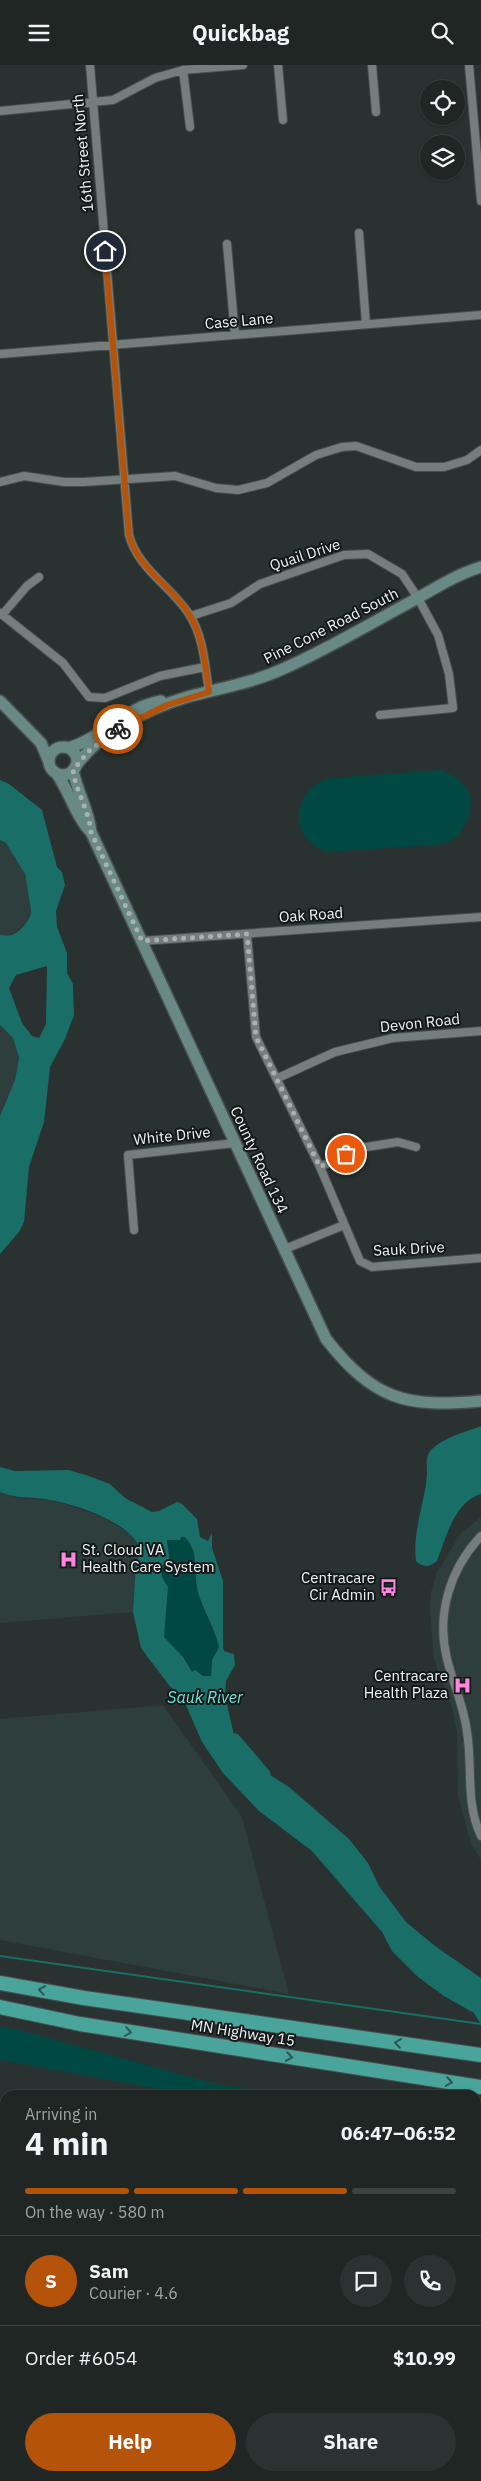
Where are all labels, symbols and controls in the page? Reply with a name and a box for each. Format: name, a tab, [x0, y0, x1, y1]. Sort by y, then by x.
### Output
text: Quickbag	[192, 18, 289, 47]
icon: menu	[25, 19, 53, 47]
icon: search	[428, 19, 456, 47]
map controls	[420, 80, 465, 180]
button: locate	[420, 80, 465, 125]
street label: 16th Street North	[68, 93, 97, 213]
button: layers	[420, 135, 465, 180]
pin	[84, 230, 126, 272]
icon: home	[91, 237, 119, 265]
street label: Case Lane	[204, 308, 274, 333]
street label: Quail Drive	[267, 534, 343, 575]
street label: Pine Cone Road South	[260, 583, 401, 668]
courier	[93, 704, 143, 754]
icon: bike	[104, 715, 132, 743]
street label: Oak Road	[278, 903, 344, 926]
street label: Devon Road	[379, 1009, 461, 1036]
street label: County Road 134	[226, 1103, 293, 1216]
street label: White Drive	[132, 1122, 211, 1149]
pin	[325, 1133, 367, 1175]
icon: bag	[332, 1140, 360, 1168]
street label: Sauk Drive	[373, 1237, 445, 1260]
place label: St. Cloud VA Health Care System	[82, 1540, 215, 1576]
hospital icon: St. Cloud VA Health Care System	[58, 1549, 78, 1569]
place label: Centracare Cir Admin	[301, 1568, 375, 1604]
bus stop icon: Centracare Cir Admin	[379, 1577, 399, 1597]
place label: Centracare Health Plaza	[364, 1666, 448, 1702]
hospital icon: Centracare Health Plaza	[452, 1675, 472, 1695]
water label: Sauk River	[167, 1687, 244, 1707]
one-way arrow	[38, 1986, 46, 1996]
street label: MN Highway 15	[190, 2015, 297, 2050]
one-way arrow	[125, 2026, 133, 2037]
one-way arrow	[394, 2038, 402, 2049]
one-way arrow	[285, 2052, 293, 2062]
one-way arrow	[445, 2077, 454, 2087]
text: Arriving in	[25, 2104, 97, 2124]
text: 06:47–06:52	[341, 2121, 456, 2145]
text: 4 min	[25, 2122, 109, 2164]
text: On the way · 580 m	[25, 2202, 164, 2222]
button: chat	[340, 2255, 392, 2307]
button: phone	[404, 2255, 456, 2307]
text: Sam	[89, 2259, 129, 2283]
text: S	[45, 2269, 57, 2293]
text: Courier · 4.6	[89, 2283, 178, 2303]
text: Order #6054	[25, 2346, 137, 2370]
text: $10.99	[393, 2346, 456, 2370]
button: Help	[25, 2413, 236, 2471]
button: Share	[246, 2413, 456, 2471]

